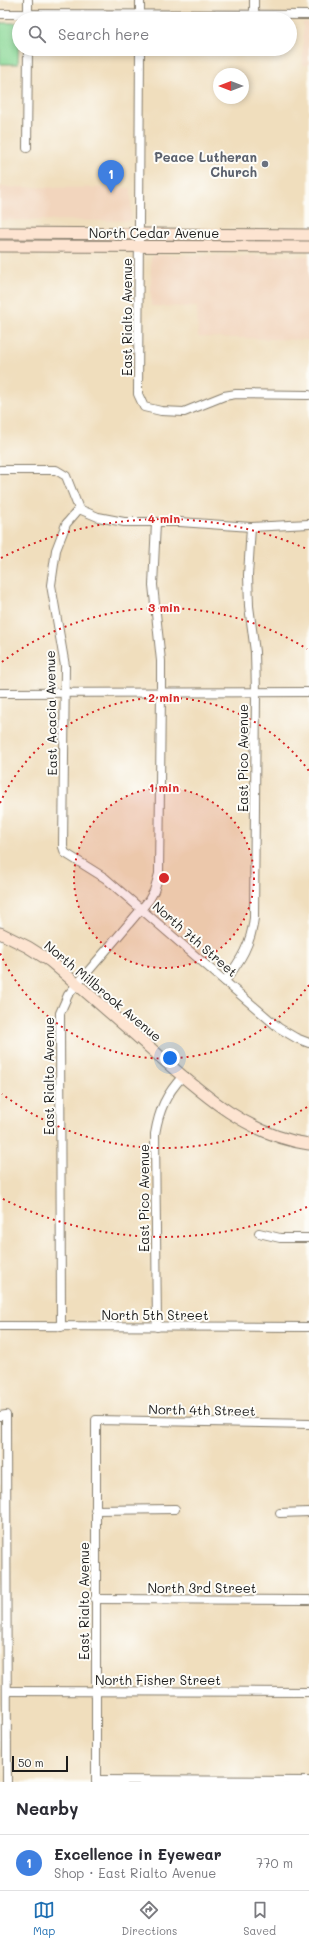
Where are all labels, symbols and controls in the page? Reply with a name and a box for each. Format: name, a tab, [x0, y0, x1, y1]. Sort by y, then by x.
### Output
search box	[12, 12, 297, 56]
icon: search	[26, 23, 48, 45]
text: Search here	[58, 24, 149, 44]
north arrow	[213, 68, 249, 104]
place label: Peace Lutheran Church	[154, 148, 257, 180]
marker: Peace Lutheran Church	[260, 159, 270, 169]
pin: 1	[98, 160, 124, 193]
street label: North Cedar Avenue	[89, 224, 219, 241]
street label: East Rialto Avenue	[118, 258, 135, 376]
text: 4 min	[148, 510, 180, 526]
text: 3 min	[148, 599, 180, 615]
street label: East Acacia Avenue	[41, 650, 60, 776]
text: 2 min	[148, 689, 180, 705]
street label: East Pico Avenue	[234, 704, 251, 812]
text: 1 min	[149, 779, 179, 795]
centre of rings	[157, 871, 171, 885]
street label: North 7th Street	[149, 897, 241, 980]
street label: North Millbrook Avenue	[41, 936, 166, 1045]
street label: East Rialto Avenue	[40, 1017, 57, 1135]
your location	[160, 1048, 180, 1068]
street label: East Pico Avenue	[135, 1144, 152, 1252]
street label: North 5th Street	[101, 1306, 209, 1323]
street label: North 4th Street	[148, 1400, 256, 1419]
street label: East Rialto Avenue	[75, 1542, 92, 1660]
street label: North 3rd Street	[148, 1579, 257, 1596]
street label: North Fisher Street	[95, 1671, 221, 1688]
scale bar	[12, 1754, 68, 1773]
text: 50 m	[18, 1755, 44, 1770]
text: Nearby	[16, 1797, 78, 1819]
text: Excellence in Eyewear	[54, 1844, 222, 1864]
text: 1	[26, 1854, 32, 1871]
text: 770 m	[256, 1854, 293, 1871]
text: Shop · East Rialto Avenue	[54, 1864, 216, 1881]
tab: Map	[33, 1899, 55, 1938]
tab: Directions	[121, 1899, 177, 1938]
tab: Saved	[243, 1899, 276, 1938]

